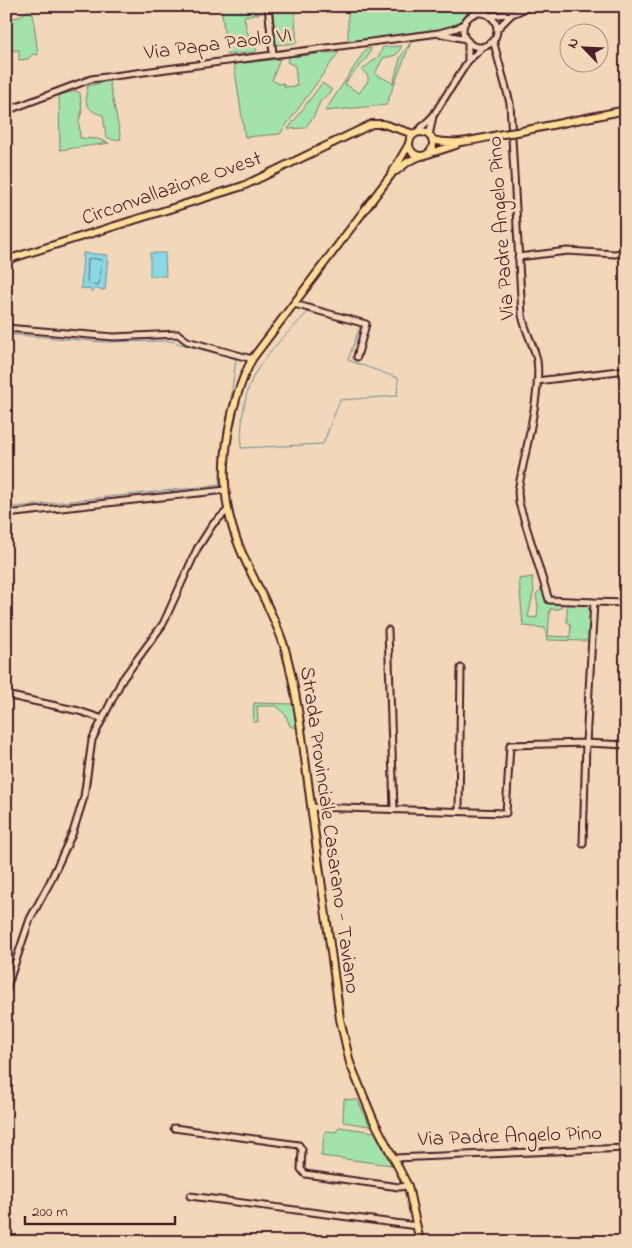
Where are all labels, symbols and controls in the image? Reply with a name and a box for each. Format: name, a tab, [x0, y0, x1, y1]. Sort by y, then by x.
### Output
street label: Via Papa Paolo VI	[141, 21, 294, 69]
north arrow	[560, 22, 610, 72]
text: N	[562, 35, 585, 52]
street label: Via Padre Angelo Pino	[481, 135, 525, 322]
street label: Circonvallazione Ovest	[78, 144, 266, 234]
street label: Strada Provinciale Casarano - Taviano	[291, 664, 367, 996]
street label: Via Padre Angelo Pino	[416, 1119, 603, 1157]
scale bar	[25, 1193, 175, 1225]
text: 200 m	[32, 1201, 68, 1223]

